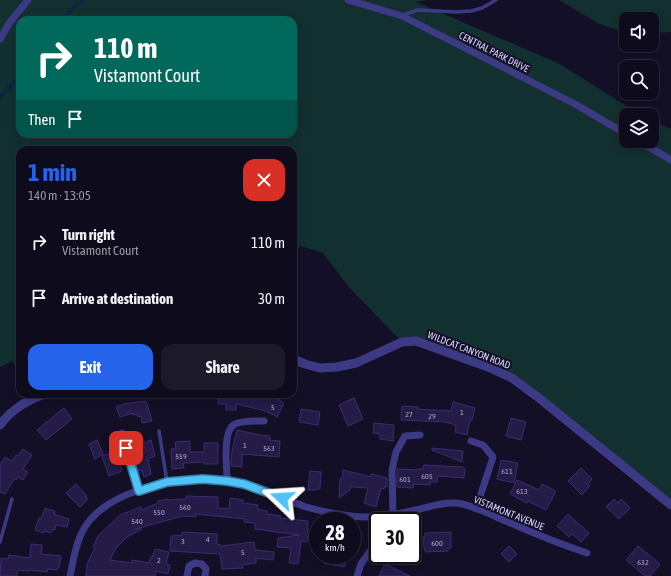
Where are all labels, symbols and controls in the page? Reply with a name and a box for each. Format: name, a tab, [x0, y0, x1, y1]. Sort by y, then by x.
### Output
map controls	[619, 12, 659, 148]
button: sound	[619, 12, 659, 52]
street label: CENTRAL PARK DRIVE	[457, 30, 532, 75]
icon: right	[28, 32, 80, 84]
text: 110 m	[94, 32, 157, 64]
button: search	[619, 60, 659, 100]
text: Vistamont Court	[94, 65, 200, 86]
icon: arrive	[64, 108, 86, 130]
button: layers	[619, 108, 659, 148]
text: Then	[28, 111, 56, 128]
text: 1 min	[28, 159, 77, 186]
button: close	[243, 159, 285, 201]
text: 140 m · 13:05	[28, 188, 91, 203]
text: Turn right	[62, 226, 115, 243]
icon: right	[28, 231, 50, 253]
text: 110 m	[251, 234, 285, 251]
text: Vistamont Court	[62, 243, 139, 258]
icon: arrive	[28, 287, 50, 309]
text: Arrive at destination	[62, 290, 173, 307]
text: 30 m	[258, 290, 285, 307]
street label: WILDCAT CANYON ROAD	[426, 329, 512, 371]
button: Exit	[28, 344, 153, 390]
button: Share	[161, 344, 285, 390]
house number: 5	[271, 403, 275, 412]
house number: 1	[460, 408, 464, 417]
house number: 27	[405, 410, 413, 419]
house number: 29	[428, 412, 436, 421]
pin	[109, 431, 143, 465]
icon: arrive	[115, 437, 137, 459]
house number: 1	[243, 441, 247, 450]
house number: 563	[263, 444, 275, 453]
house number: 559	[175, 452, 187, 461]
house number: 611	[501, 467, 513, 476]
house number: 605	[421, 472, 433, 481]
house number: 601	[399, 475, 411, 484]
position arrow	[261, 477, 303, 519]
house number: 613	[516, 487, 528, 496]
street label: VISTAMONT AVENUE	[472, 494, 546, 532]
house number: 560	[179, 503, 191, 512]
house number: 550	[153, 508, 165, 517]
speed limit sign: 30	[369, 512, 421, 564]
house number: 540	[131, 517, 143, 526]
text: 28	[326, 521, 344, 544]
house number: 4	[206, 535, 210, 544]
house number: 3	[181, 537, 185, 546]
house number: 600	[431, 539, 443, 548]
text: km/h	[325, 542, 345, 553]
house number: 5	[241, 548, 245, 557]
house number: 2	[157, 556, 161, 565]
house number: 632	[637, 558, 649, 567]

